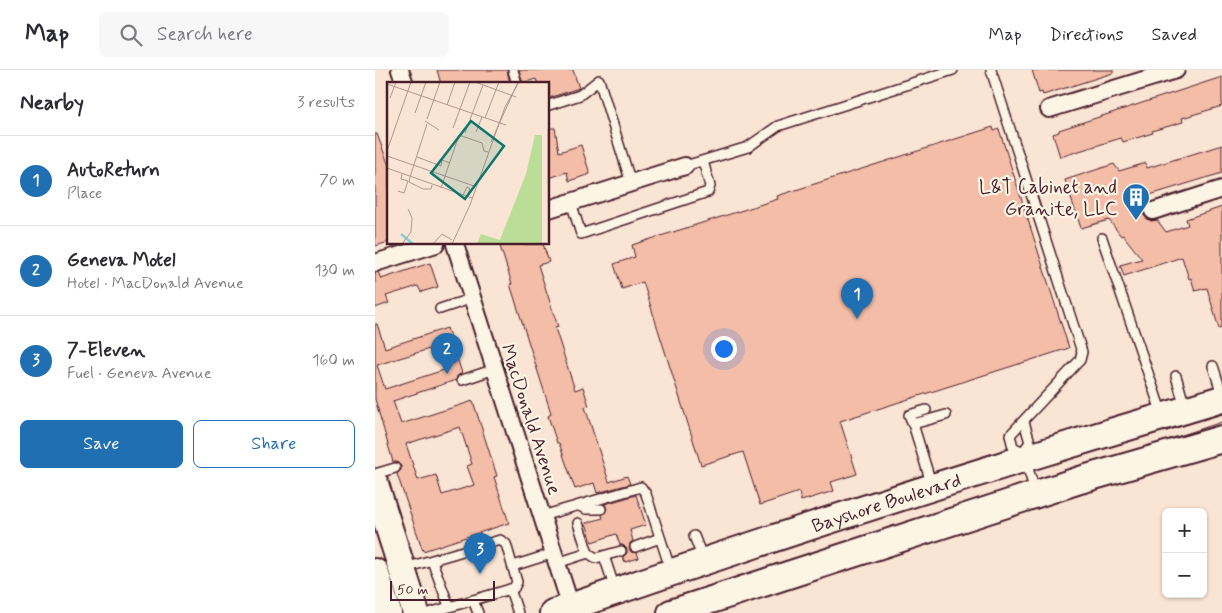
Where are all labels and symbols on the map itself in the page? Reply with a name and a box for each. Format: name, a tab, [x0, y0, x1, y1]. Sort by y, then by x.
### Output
inset map	[387, 82, 550, 245]
place label: L&T Cabinet and Granite, LLC	[979, 175, 1117, 222]
building icon: L&T Cabinet and Granite, LLC	[1121, 182, 1151, 221]
pin: 1	[841, 278, 873, 319]
pin: 2	[431, 333, 463, 374]
your location	[711, 336, 737, 362]
street label: MacDonald Avenue	[494, 341, 567, 498]
street label: Bayshore Boulevard	[809, 468, 964, 539]
pin: 3	[464, 533, 496, 574]
scale bar	[390, 578, 495, 601]

